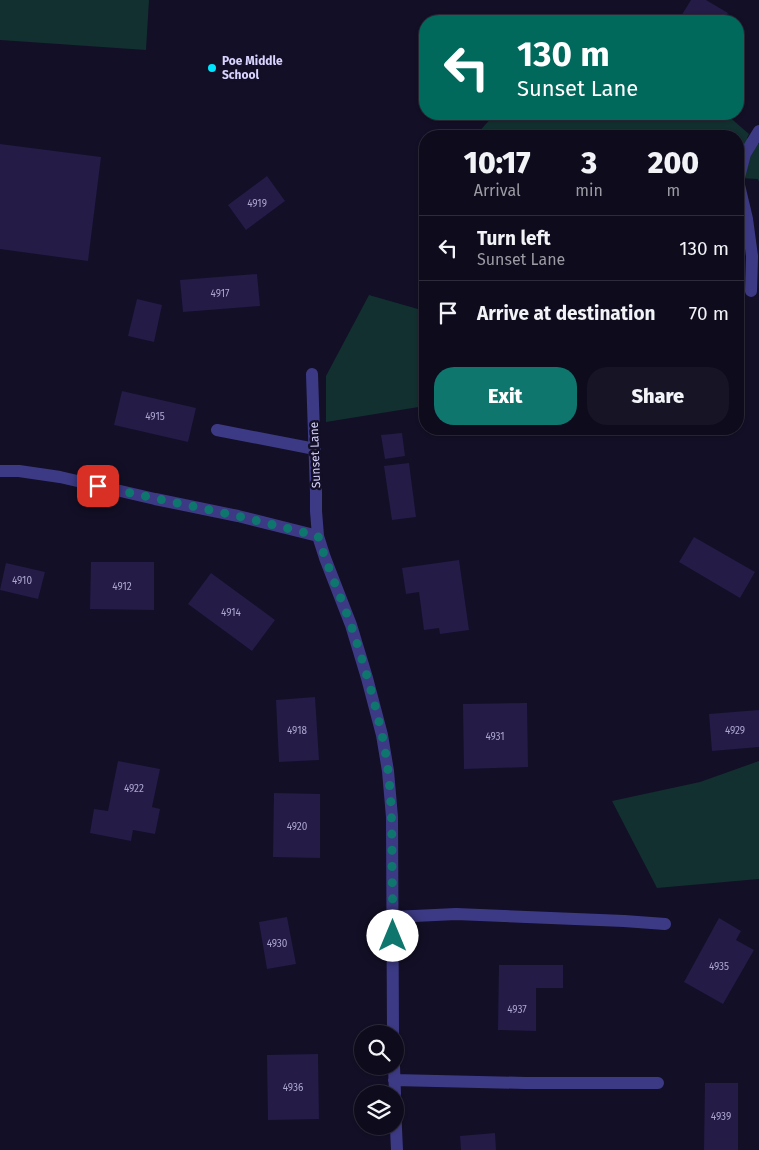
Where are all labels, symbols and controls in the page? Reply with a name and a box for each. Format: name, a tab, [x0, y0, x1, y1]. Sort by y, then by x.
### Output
text: 130 m	[517, 33, 610, 75]
icon: left	[434, 35, 499, 100]
place label: Poe Middle School	[222, 54, 283, 82]
marker: Poe Middle School	[206, 62, 218, 74]
text: Sunset Lane	[517, 75, 638, 102]
text: 10:17	[464, 145, 531, 181]
text: 3	[581, 145, 597, 181]
text: 200	[648, 145, 699, 181]
text: Arrival	[474, 181, 521, 200]
text: min	[575, 181, 603, 200]
text: m	[667, 181, 680, 200]
house number: 4919	[247, 198, 267, 210]
text: Turn left	[477, 227, 551, 250]
icon: left	[434, 234, 462, 262]
text: 130 m	[679, 237, 729, 260]
text: Sunset Lane	[477, 250, 565, 269]
house number: 4917	[211, 288, 230, 300]
icon: arrive	[434, 299, 462, 327]
text: Arrive at destination	[477, 302, 656, 325]
text: 70 m	[689, 302, 729, 325]
button: Exit	[434, 367, 577, 425]
button: Share	[587, 367, 729, 425]
house number: 4915	[145, 411, 165, 423]
street label: Sunset Lane	[307, 422, 323, 488]
pin	[77, 465, 119, 507]
icon: arrive	[84, 472, 112, 500]
house number: 4910	[12, 575, 32, 587]
house number: 4912	[112, 581, 132, 593]
house number: 4914	[221, 607, 242, 619]
house number: 4918	[287, 725, 307, 737]
house number: 4929	[725, 725, 745, 737]
house number: 4931	[485, 731, 505, 743]
house number: 4922	[124, 783, 144, 795]
house number: 4920	[287, 821, 308, 833]
position arrow	[366, 909, 418, 961]
house number: 4930	[267, 938, 288, 950]
house number: 4935	[709, 961, 729, 973]
house number: 4937	[507, 1004, 527, 1016]
map controls	[354, 1025, 404, 1135]
button: search	[354, 1025, 404, 1075]
house number: 4936	[283, 1082, 303, 1094]
button: layers	[354, 1085, 404, 1135]
house number: 4939	[711, 1111, 731, 1123]

